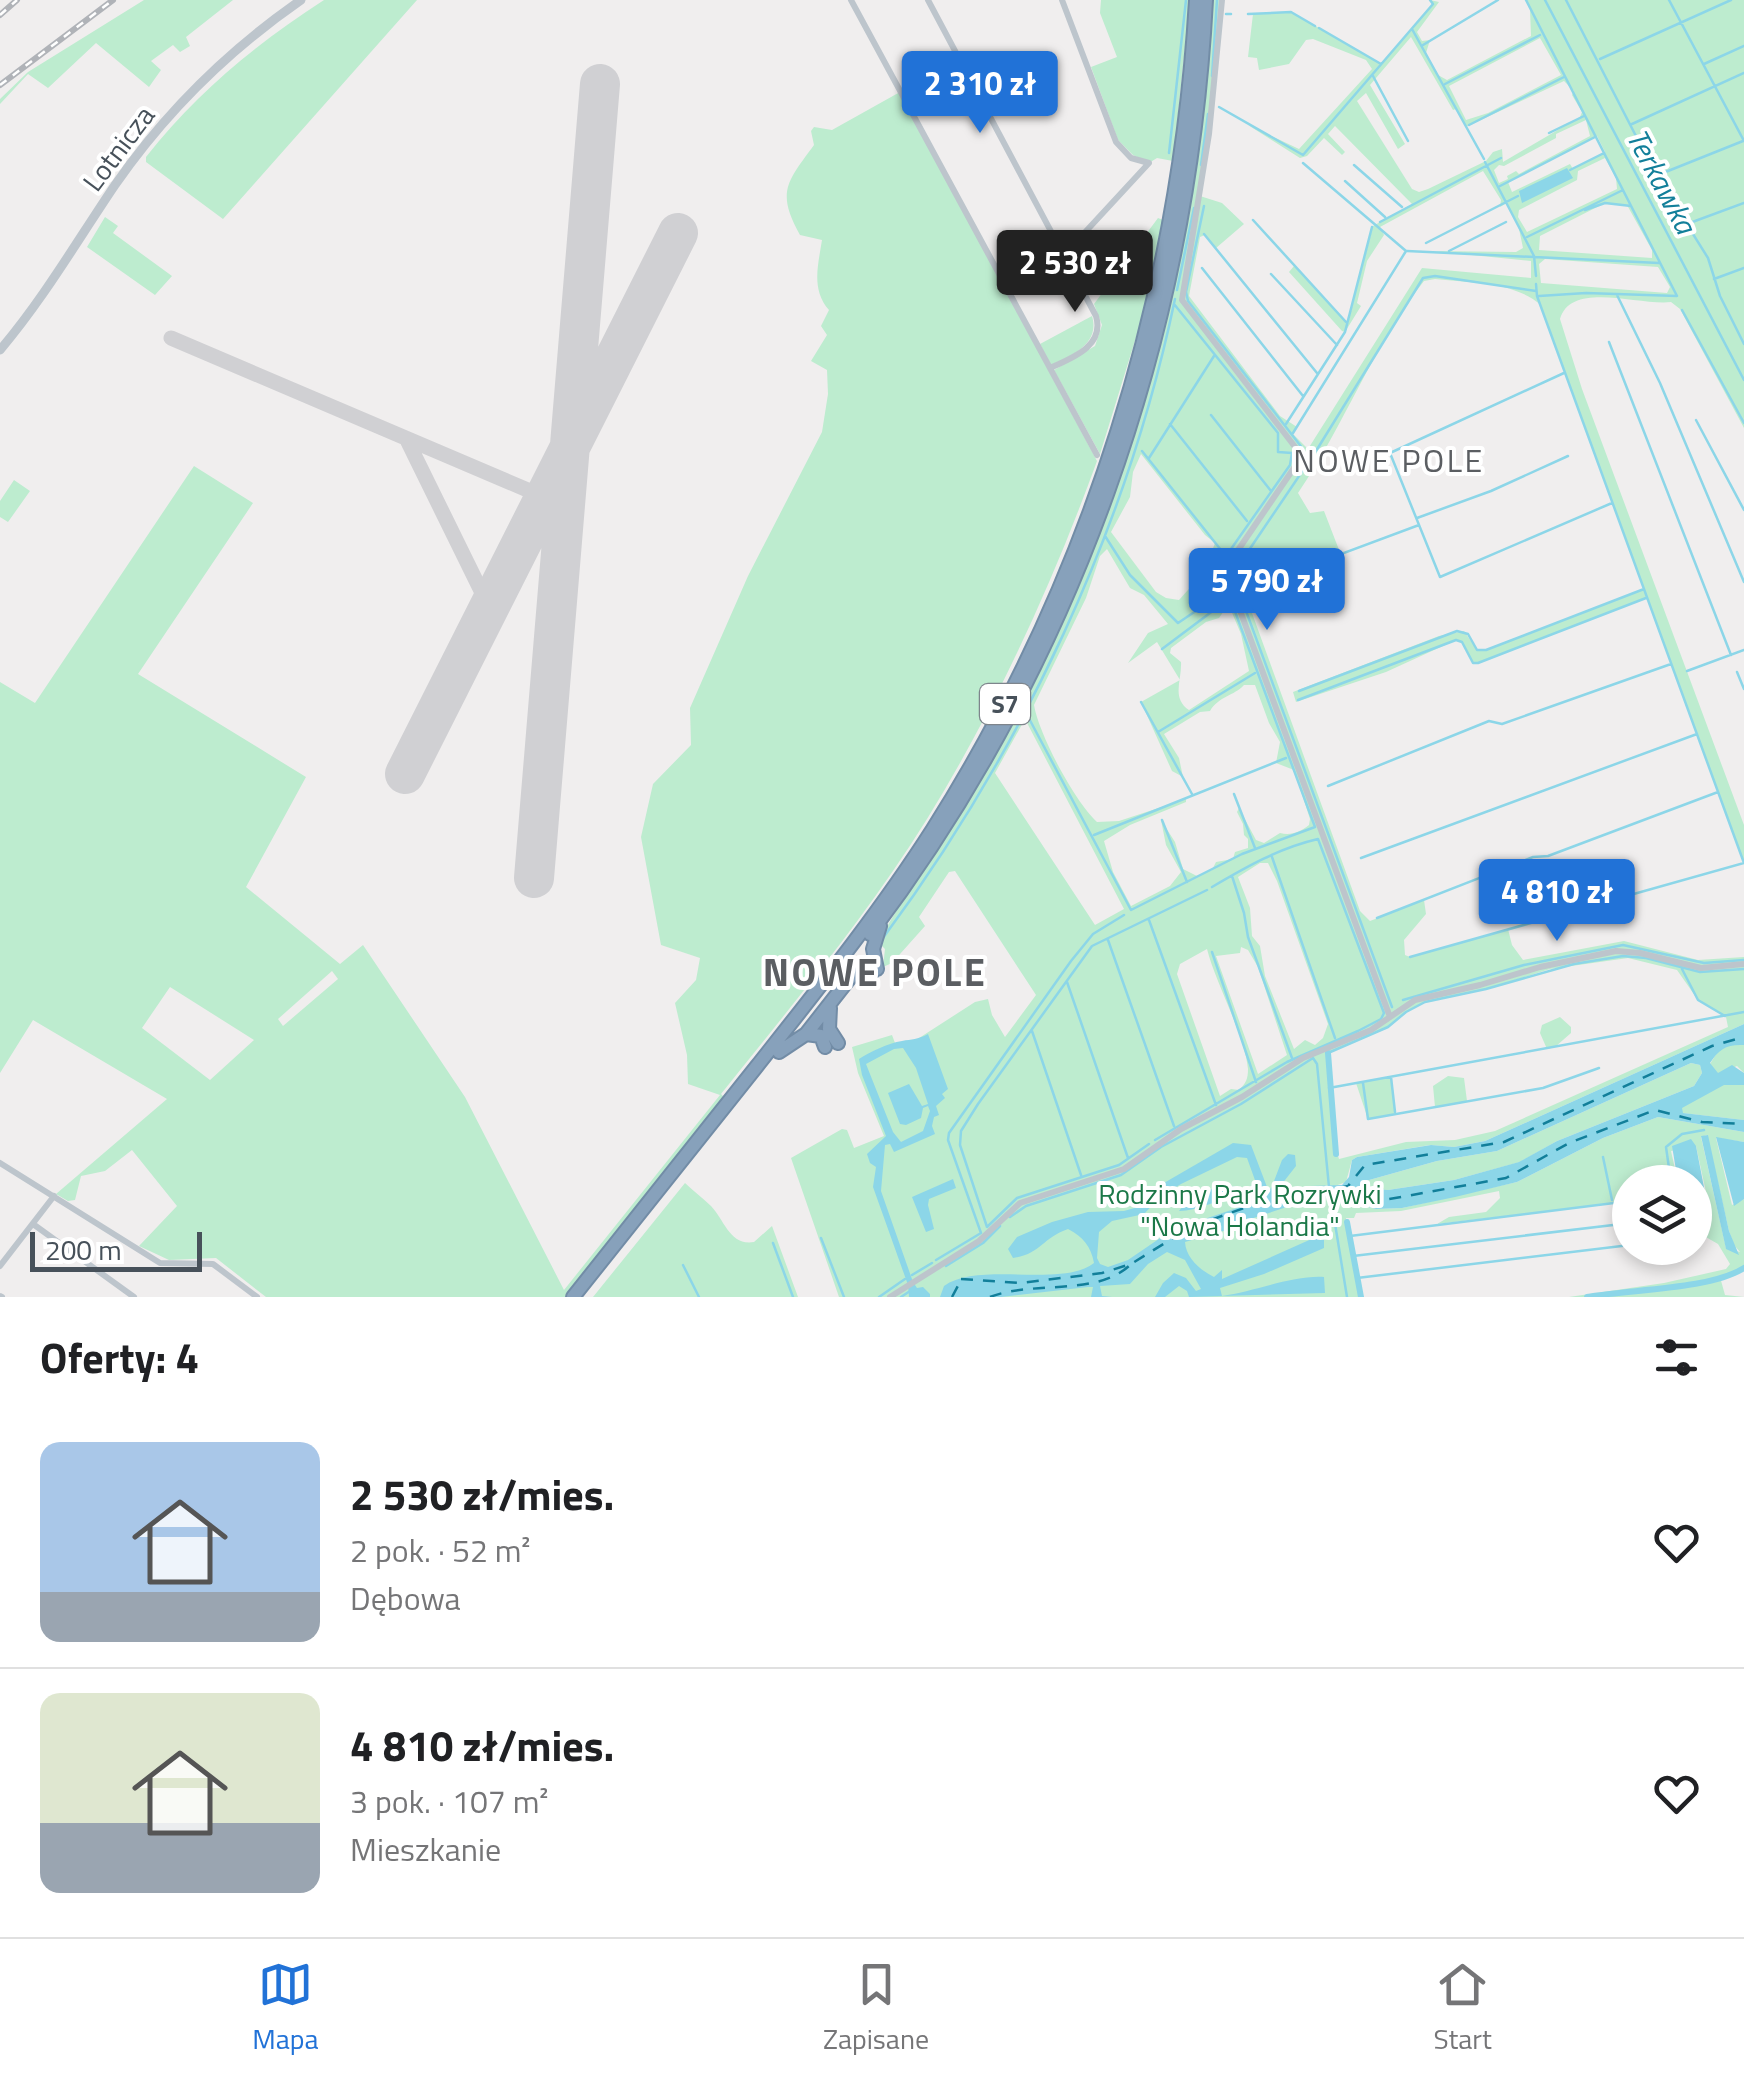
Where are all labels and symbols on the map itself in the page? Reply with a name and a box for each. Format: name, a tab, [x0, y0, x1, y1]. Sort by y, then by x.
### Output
pin: 2 310 zł	[877, 51, 1083, 136]
street label: Lotnicza	[71, 96, 165, 200]
water label: Terkawka	[1615, 120, 1710, 243]
pin: 2 530 zł	[972, 230, 1178, 315]
district label: NOWE POLE	[1293, 436, 1485, 484]
pin: 5 790 zł	[1164, 548, 1370, 633]
road number: S7	[980, 684, 1030, 724]
pin: 4 810 zł	[1454, 859, 1660, 944]
district label: NOWE POLE	[763, 943, 987, 1001]
park label: Rodzinny Park Rozrywki "Nowa Holandia"	[1098, 1172, 1382, 1247]
scale bar	[30, 1227, 202, 1272]

